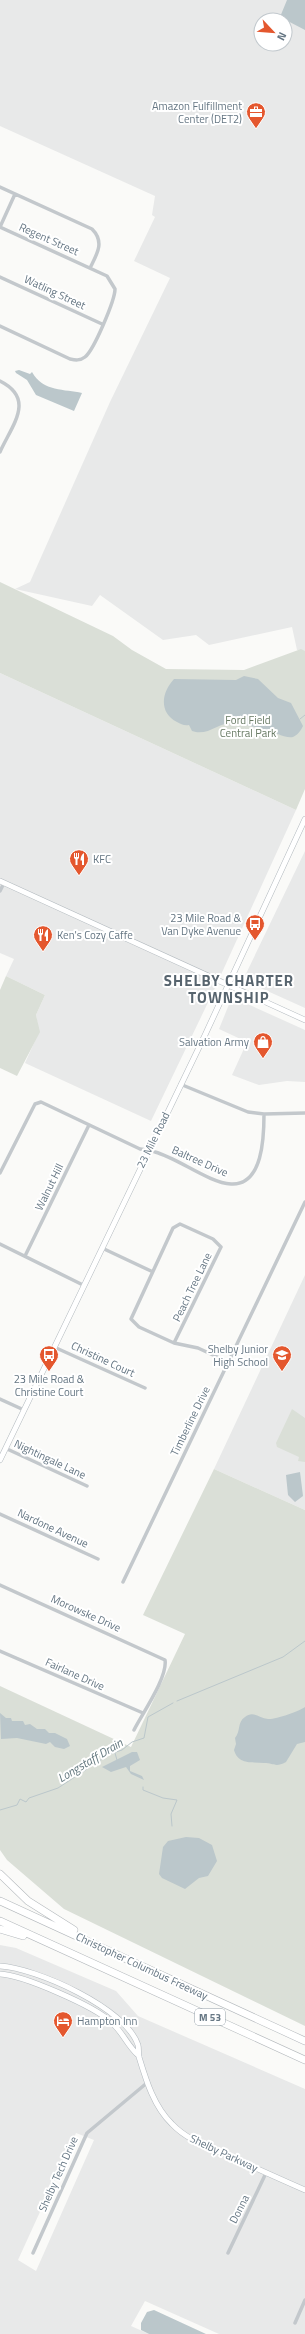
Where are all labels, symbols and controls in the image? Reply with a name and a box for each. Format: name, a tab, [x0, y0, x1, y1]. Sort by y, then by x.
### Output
north arrow	[253, 12, 293, 52]
text: N	[273, 29, 291, 43]
place label: Amazon Fulfillment Center (DET2)	[152, 98, 242, 127]
office icon: Amazon Fulfillment Center (DET2)	[245, 101, 267, 129]
street label: Regent Street	[17, 219, 82, 259]
street label: Watling Street	[22, 271, 89, 313]
park label: Ford Field Central Park	[220, 712, 277, 741]
restaurant icon: KFC	[68, 848, 90, 876]
place label: KFC	[93, 851, 111, 867]
place label: 23 Mile Road & Van Dyke Avenue	[161, 910, 241, 939]
bus stop icon: 23 Mile Road & Van Dyke Avenue	[244, 913, 266, 941]
restaurant icon: Ken's Cozy Caffe	[32, 924, 54, 952]
place label: Ken's Cozy Caffe	[57, 927, 133, 943]
district label: SHELBY CHARTER TOWNSHIP	[164, 969, 294, 1009]
shop icon: Salvation Army	[252, 1031, 274, 1059]
place label: Salvation Army	[179, 1034, 250, 1050]
street label: 23 Mile Road	[132, 1109, 174, 1171]
street label: Baltree Drive	[169, 1141, 231, 1181]
street label: Walnut Hill	[31, 1161, 67, 1213]
street label: Peach Tree Lane	[168, 1249, 216, 1324]
street label: Christine Court	[69, 1337, 138, 1381]
place label: Shelby Junior High School	[208, 1341, 268, 1370]
bus stop icon: 23 Mile Road & Christine Court	[38, 1344, 60, 1372]
school or university icon: Shelby Junior High School	[271, 1344, 293, 1372]
place label: 23 Mile Road & Christine Court	[14, 1371, 85, 1400]
street label: Timberline Drive	[166, 1383, 214, 1458]
street label: Nightingale Lane	[12, 1435, 89, 1483]
street label: Nardone Avenue	[15, 1505, 91, 1552]
street label: Morowske Drive	[48, 1590, 124, 1636]
street label: Fairlane Drive	[43, 1654, 108, 1694]
water label: Longstaff Drain	[54, 1733, 127, 1787]
street label: Christopher Columbus Freeway	[73, 1928, 211, 2004]
road number: M 53	[195, 2009, 225, 2025]
hotel icon: Hampton Inn	[52, 2010, 74, 2038]
place label: Hampton Inn	[77, 2013, 138, 2029]
street label: Shelby Parkway	[187, 2130, 261, 2176]
street label: Shelby Tech Drive	[34, 2133, 82, 2214]
street label: Donna	[225, 2191, 253, 2226]

